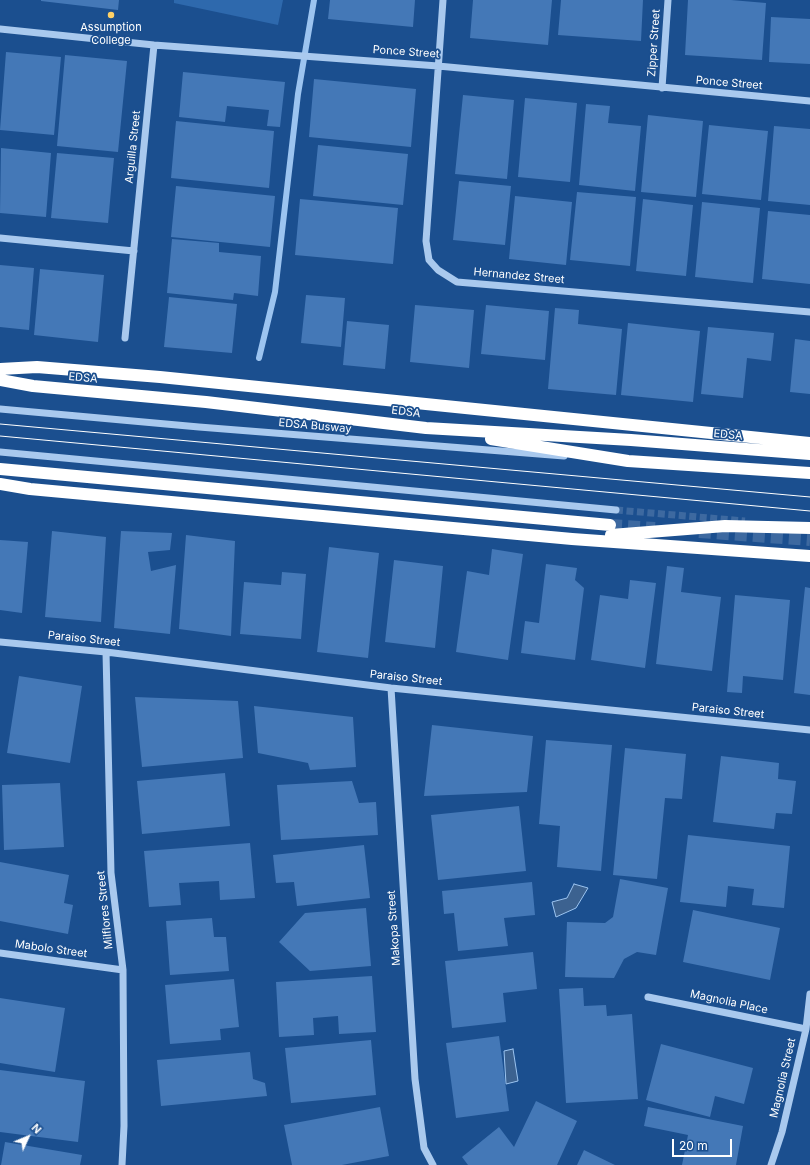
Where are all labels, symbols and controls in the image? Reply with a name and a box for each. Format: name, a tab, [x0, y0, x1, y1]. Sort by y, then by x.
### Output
street label: Zipper Street	[645, 9, 663, 77]
marker: Assumption College	[106, 10, 116, 20]
place label: Assumption College	[80, 21, 142, 47]
street label: Ponce Street	[372, 43, 440, 61]
street label: Ponce Street	[695, 74, 763, 92]
street label: Arguilla Street	[123, 110, 143, 184]
street label: Hernandez Street	[473, 265, 565, 287]
street label: EDSA	[68, 370, 98, 386]
street label: EDSA	[391, 404, 421, 420]
street label: EDSA Busway	[278, 416, 352, 436]
street label: EDSA	[713, 427, 743, 443]
street label: Paraiso Street	[47, 629, 121, 649]
street label: Paraiso Street	[369, 668, 443, 688]
street label: Paraiso Street	[691, 701, 765, 721]
street label: Milflores Street	[94, 870, 116, 950]
street label: Makopa Street	[385, 890, 403, 966]
street label: Mabolo Street	[14, 937, 88, 961]
street label: Magnolia Place	[689, 987, 769, 1017]
street label: Magnolia Street	[767, 1037, 799, 1119]
north arrow	[8, 1117, 48, 1157]
text: N	[29, 1121, 45, 1137]
scale bar	[674, 1131, 734, 1157]
text: 20 m	[679, 1138, 708, 1153]

